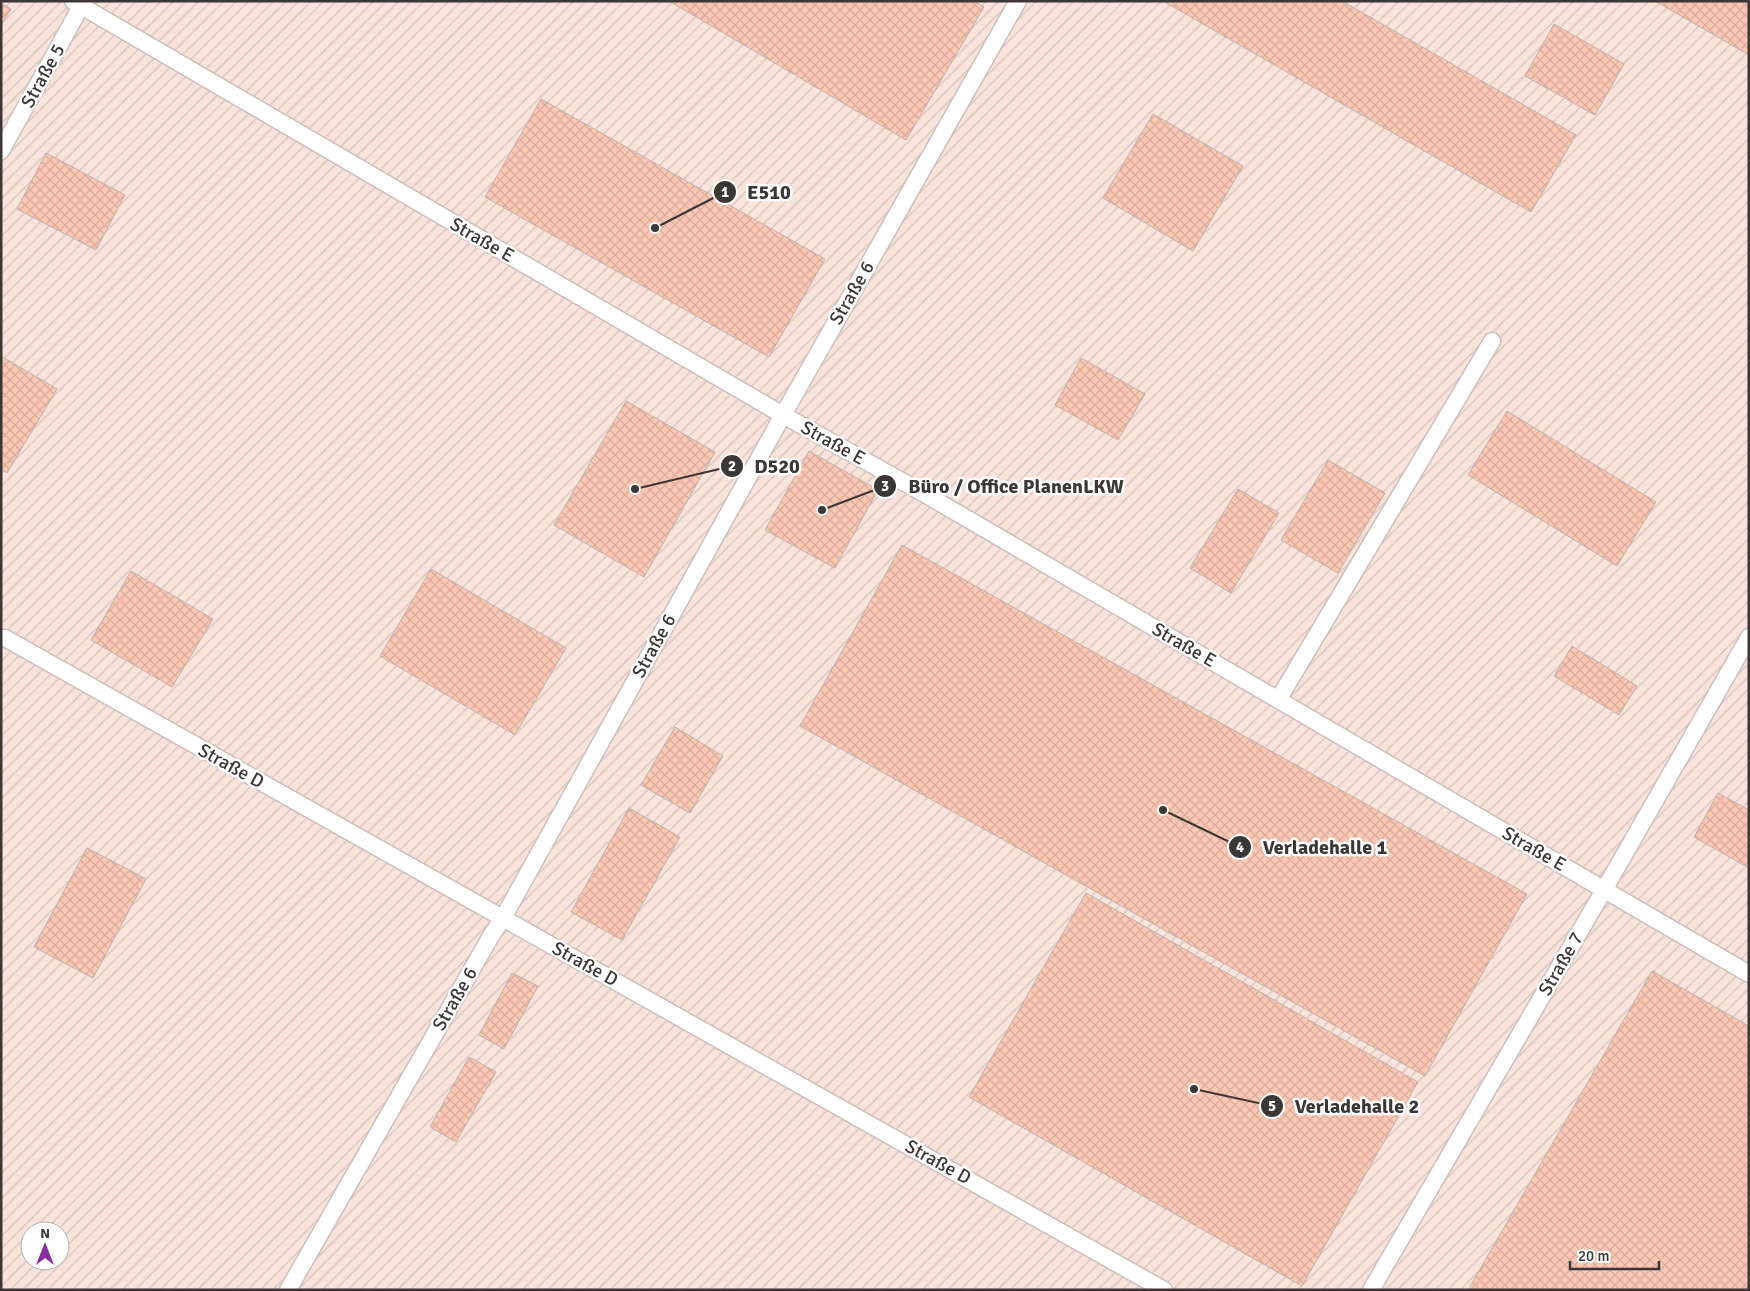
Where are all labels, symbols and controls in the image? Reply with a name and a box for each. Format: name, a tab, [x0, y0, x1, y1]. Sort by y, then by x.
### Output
street label: Straße 5	[16, 40, 70, 112]
callout: E510	[713, 175, 801, 210]
text: E510	[747, 180, 791, 205]
text: 1	[721, 183, 729, 201]
street label: Straße E	[446, 212, 518, 268]
street label: Straße 6	[824, 257, 880, 329]
street label: Straße E	[797, 416, 869, 470]
callout: D520	[720, 449, 810, 484]
text: D520	[754, 454, 800, 479]
text: 2	[728, 457, 736, 475]
callout: Büro / Office PlanenLKW	[873, 468, 1134, 503]
text: Büro / Office PlanenLKW	[908, 474, 1124, 499]
text: 3	[881, 477, 889, 495]
street label: Straße 6	[627, 610, 681, 682]
street label: Straße E	[1148, 617, 1220, 673]
street label: Straße D	[194, 738, 268, 794]
street label: Straße E	[1498, 821, 1570, 877]
callout: Verladehalle 1	[1227, 829, 1397, 864]
text: Verladehalle 1	[1263, 835, 1388, 860]
text: 4	[1236, 838, 1244, 856]
street label: Straße 7	[1533, 928, 1589, 1000]
street label: Straße D	[548, 936, 622, 992]
street label: Straße 6	[427, 963, 483, 1035]
callout: Verladehalle 2	[1259, 1088, 1429, 1123]
text: Verladehalle 2	[1295, 1094, 1419, 1119]
text: 5	[1268, 1097, 1276, 1115]
street label: Straße D	[901, 1134, 975, 1190]
north arrow	[20, 1221, 70, 1271]
text: N	[40, 1225, 50, 1242]
scale bar	[1570, 1238, 1659, 1270]
text: 20 m	[1578, 1247, 1609, 1265]

